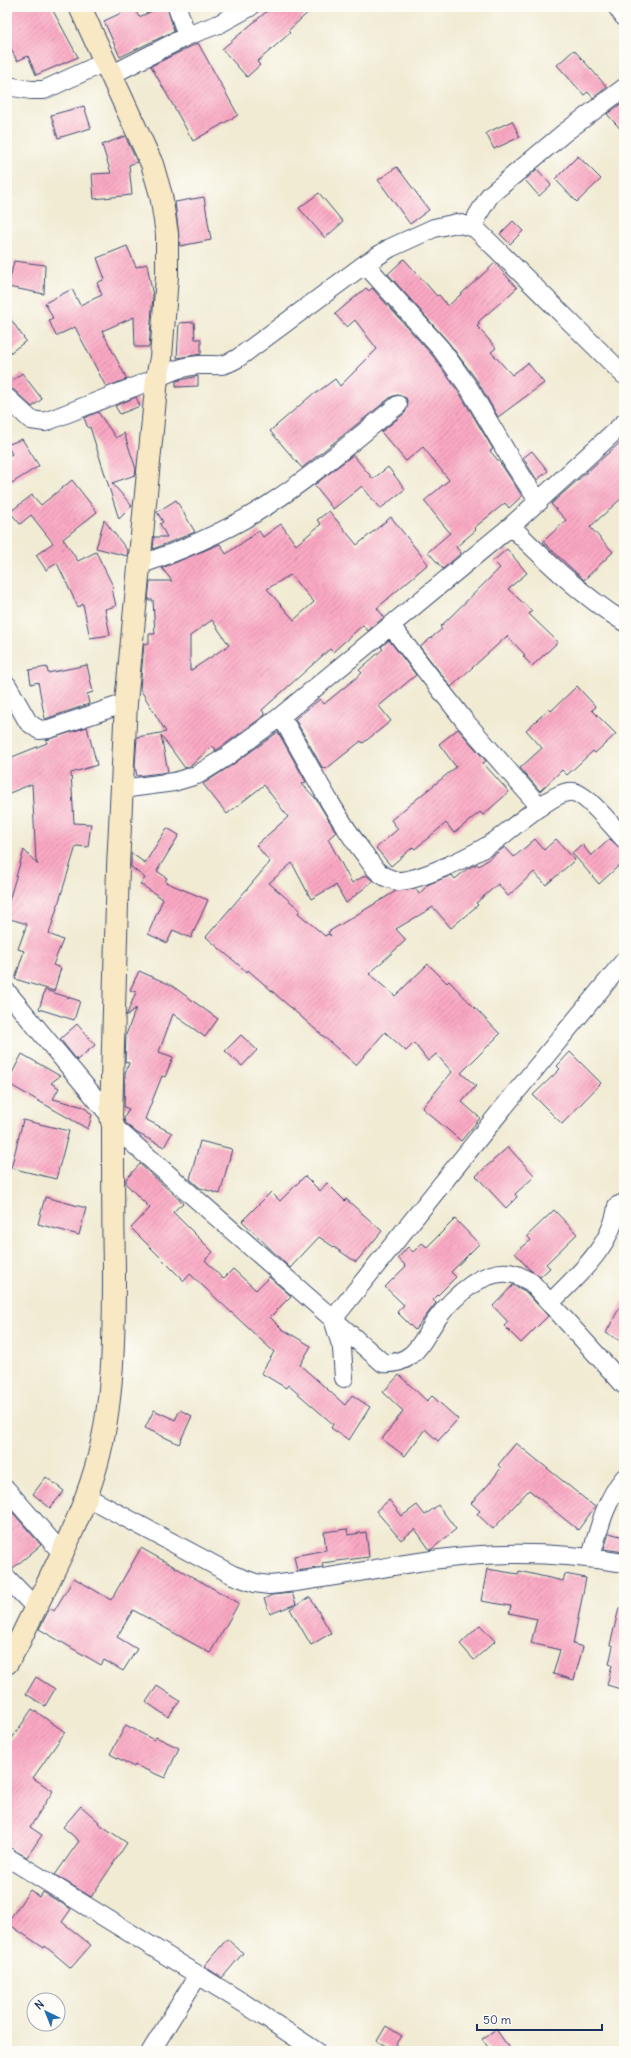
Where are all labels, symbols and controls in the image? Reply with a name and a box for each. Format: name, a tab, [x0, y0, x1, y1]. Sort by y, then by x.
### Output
north arrow	[26, 1992, 66, 2032]
text: N	[32, 1997, 47, 2012]
scale bar	[477, 2006, 602, 2032]
text: 50 m	[483, 2012, 512, 2027]

